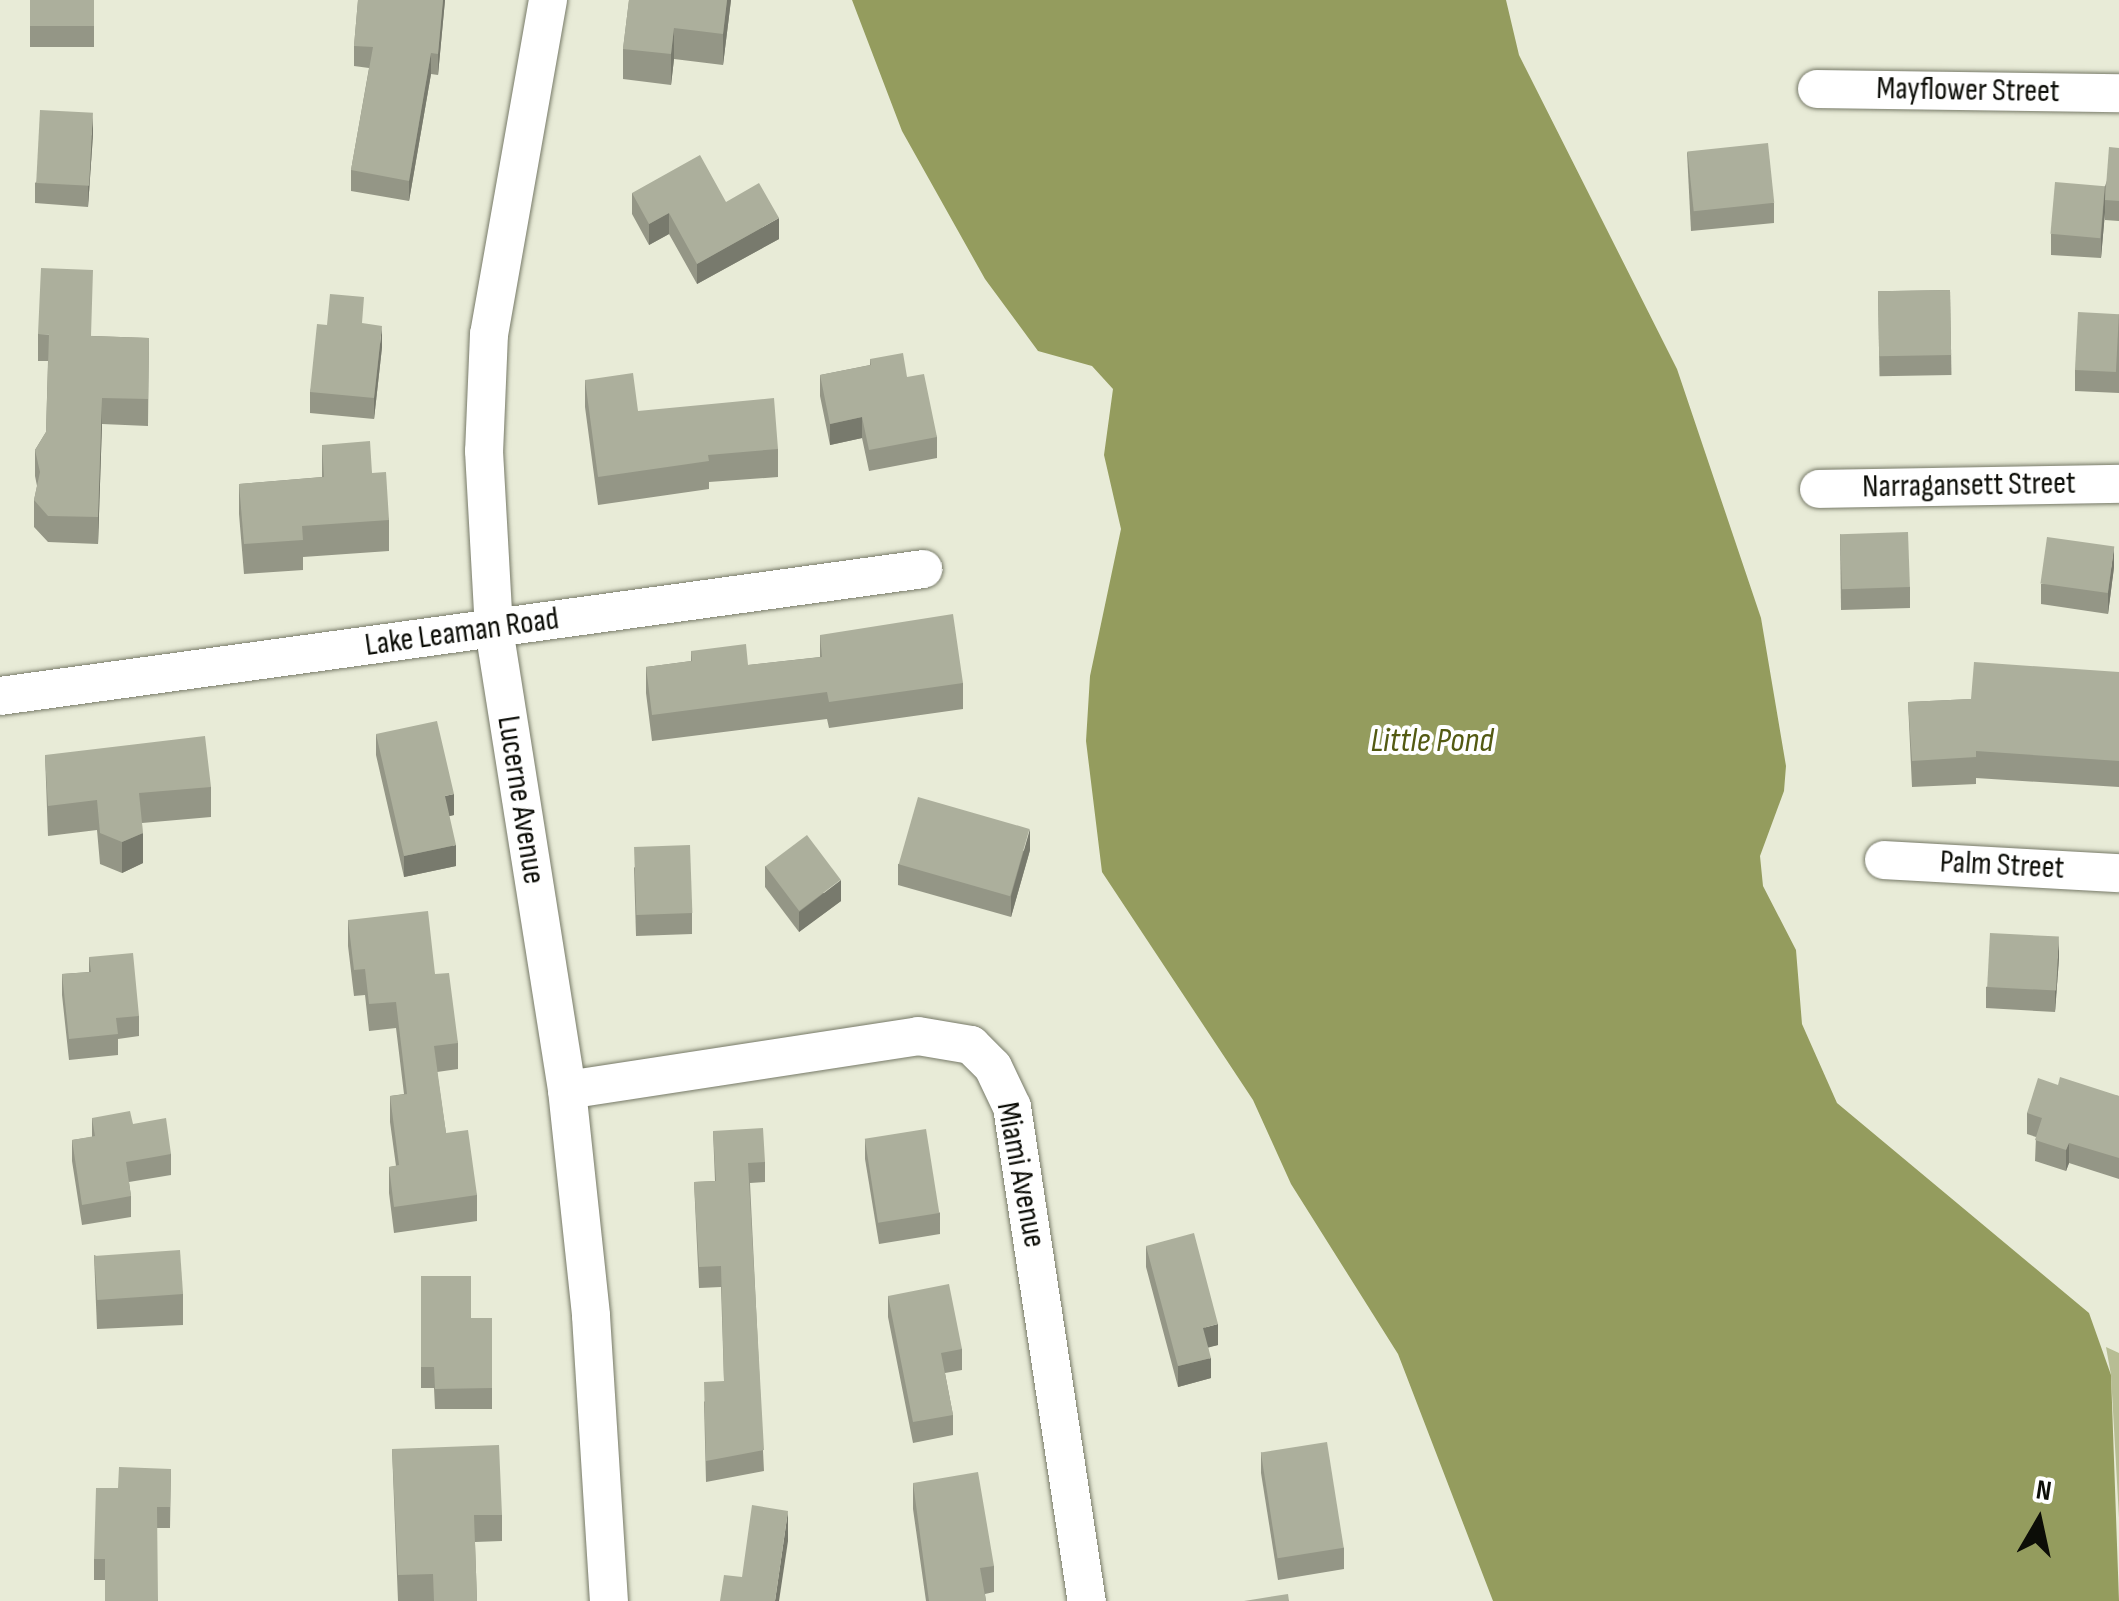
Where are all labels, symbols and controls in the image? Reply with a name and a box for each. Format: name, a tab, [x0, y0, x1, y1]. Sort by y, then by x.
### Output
street label: Mayflower Street	[1876, 70, 2060, 112]
street label: Narragansett Street	[1862, 465, 2076, 507]
street label: Lake Leaman Road	[363, 600, 561, 666]
street label: Lucerne Avenue	[488, 713, 552, 887]
water label: Little Pond	[1370, 720, 1494, 762]
street label: Palm Street	[1939, 844, 2065, 888]
street label: Miami Avenue	[987, 1099, 1053, 1251]
north arrow	[1989, 1471, 2089, 1571]
text: N	[2034, 1473, 2054, 1508]

